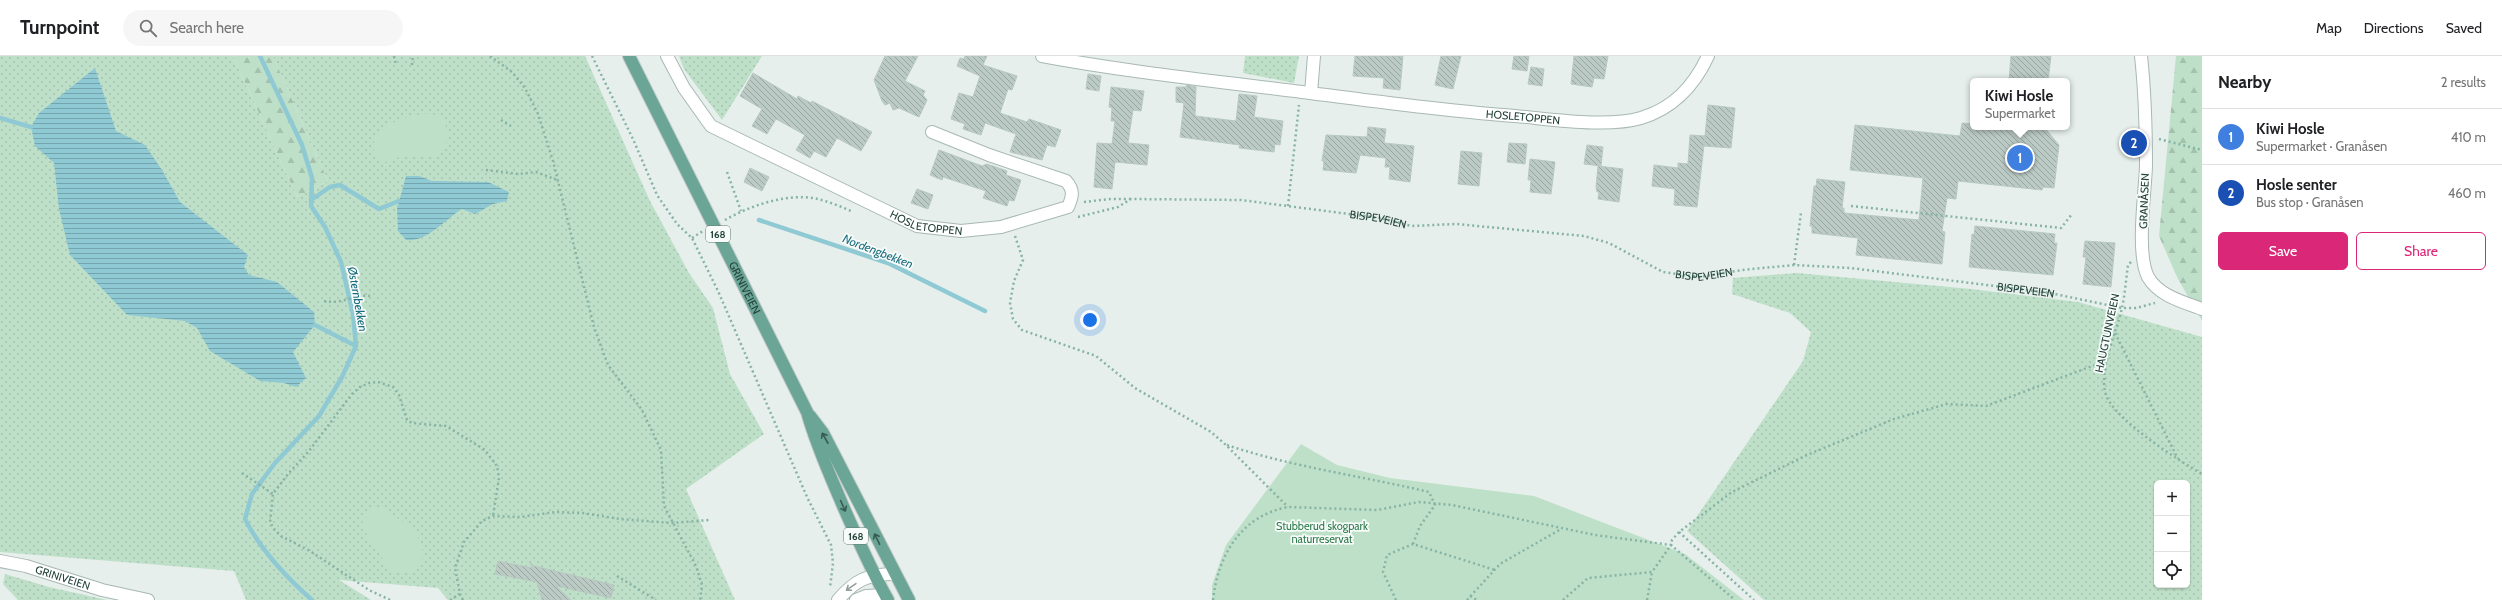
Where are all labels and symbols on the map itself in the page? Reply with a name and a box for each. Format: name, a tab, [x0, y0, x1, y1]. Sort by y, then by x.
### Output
street label: HOSLETOPPEN	[1485, 107, 1561, 127]
pin: 2	[2121, 128, 2147, 158]
pin: 1	[2007, 143, 2033, 173]
street label: GRANÅSEN	[2135, 173, 2152, 229]
street label: HOSLETOPPEN	[888, 207, 963, 238]
street label: BISPEVEIEN	[1349, 207, 1408, 232]
road number: 168	[706, 226, 730, 242]
water label: Nordengbekken	[841, 231, 915, 271]
street label: GRINIVEIEN	[726, 259, 764, 316]
water label: Østernbekken	[345, 265, 371, 333]
street label: BISPEVEIEN	[1674, 265, 1734, 284]
street label: BISPEVEIEN	[1996, 279, 2056, 301]
street label: HAUGTUNVEIEN	[2092, 292, 2122, 374]
your location	[1080, 310, 1100, 330]
one-way arrow	[821, 432, 829, 444]
one-way arrow	[840, 500, 848, 512]
park label: Stubberud skogpark naturreservat	[1276, 519, 1368, 546]
road number: 168	[844, 528, 868, 544]
one-way arrow	[872, 534, 880, 546]
street label: GRINIVEIEN	[33, 562, 92, 593]
one-way arrow	[846, 583, 857, 591]

